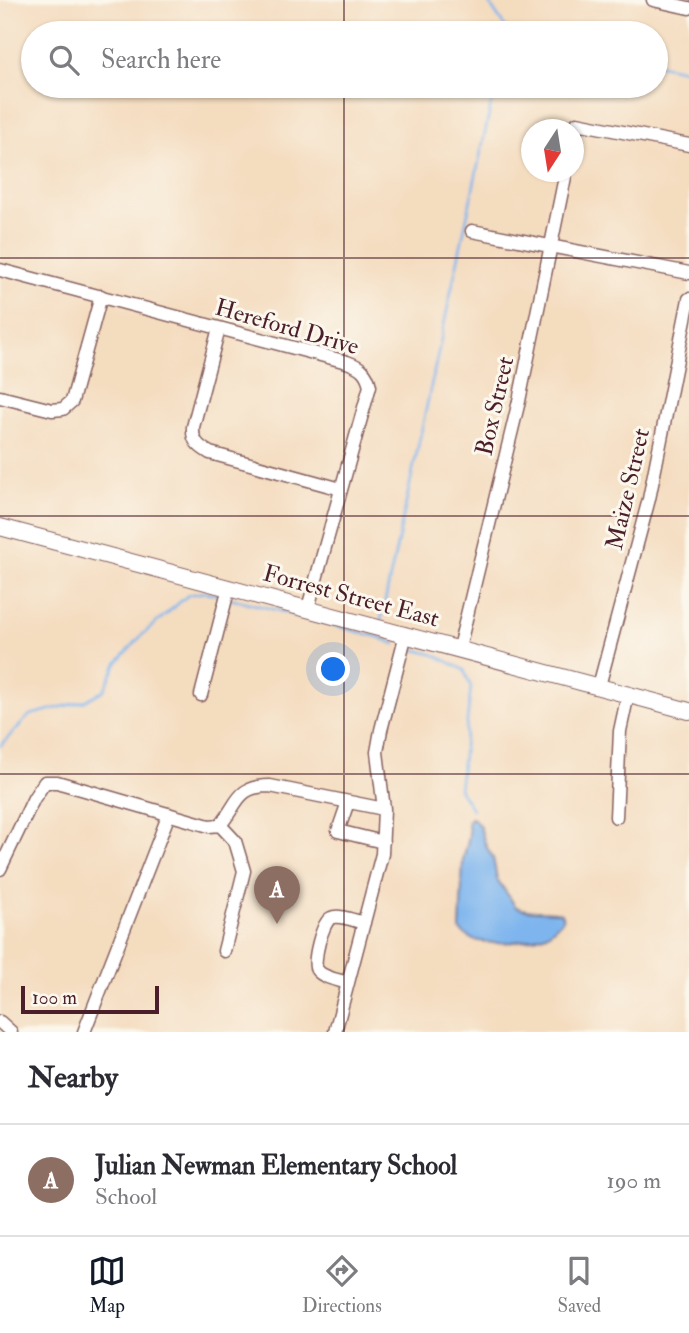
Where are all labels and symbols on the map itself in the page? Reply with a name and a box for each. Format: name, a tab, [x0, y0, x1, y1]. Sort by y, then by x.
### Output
north arrow	[521, 119, 584, 182]
street label: Hereford Drive	[212, 292, 362, 362]
street label: Box Street	[469, 353, 521, 459]
street label: Maize Street	[599, 425, 657, 553]
street label: Forrest Street East	[260, 558, 443, 634]
your location	[316, 652, 350, 686]
pin: A	[254, 866, 300, 924]
scale bar	[21, 983, 159, 1015]

